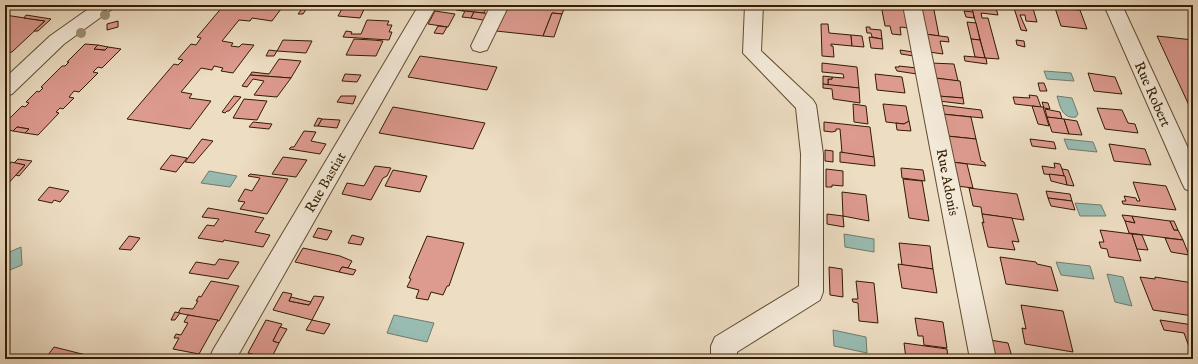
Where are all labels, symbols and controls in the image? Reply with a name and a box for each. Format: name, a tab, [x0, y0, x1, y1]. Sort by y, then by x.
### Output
street label: Rue Robert	[1130, 59, 1174, 130]
street label: Rue Adonis	[932, 147, 962, 217]
street label: Rue Bastiat	[301, 149, 350, 216]

